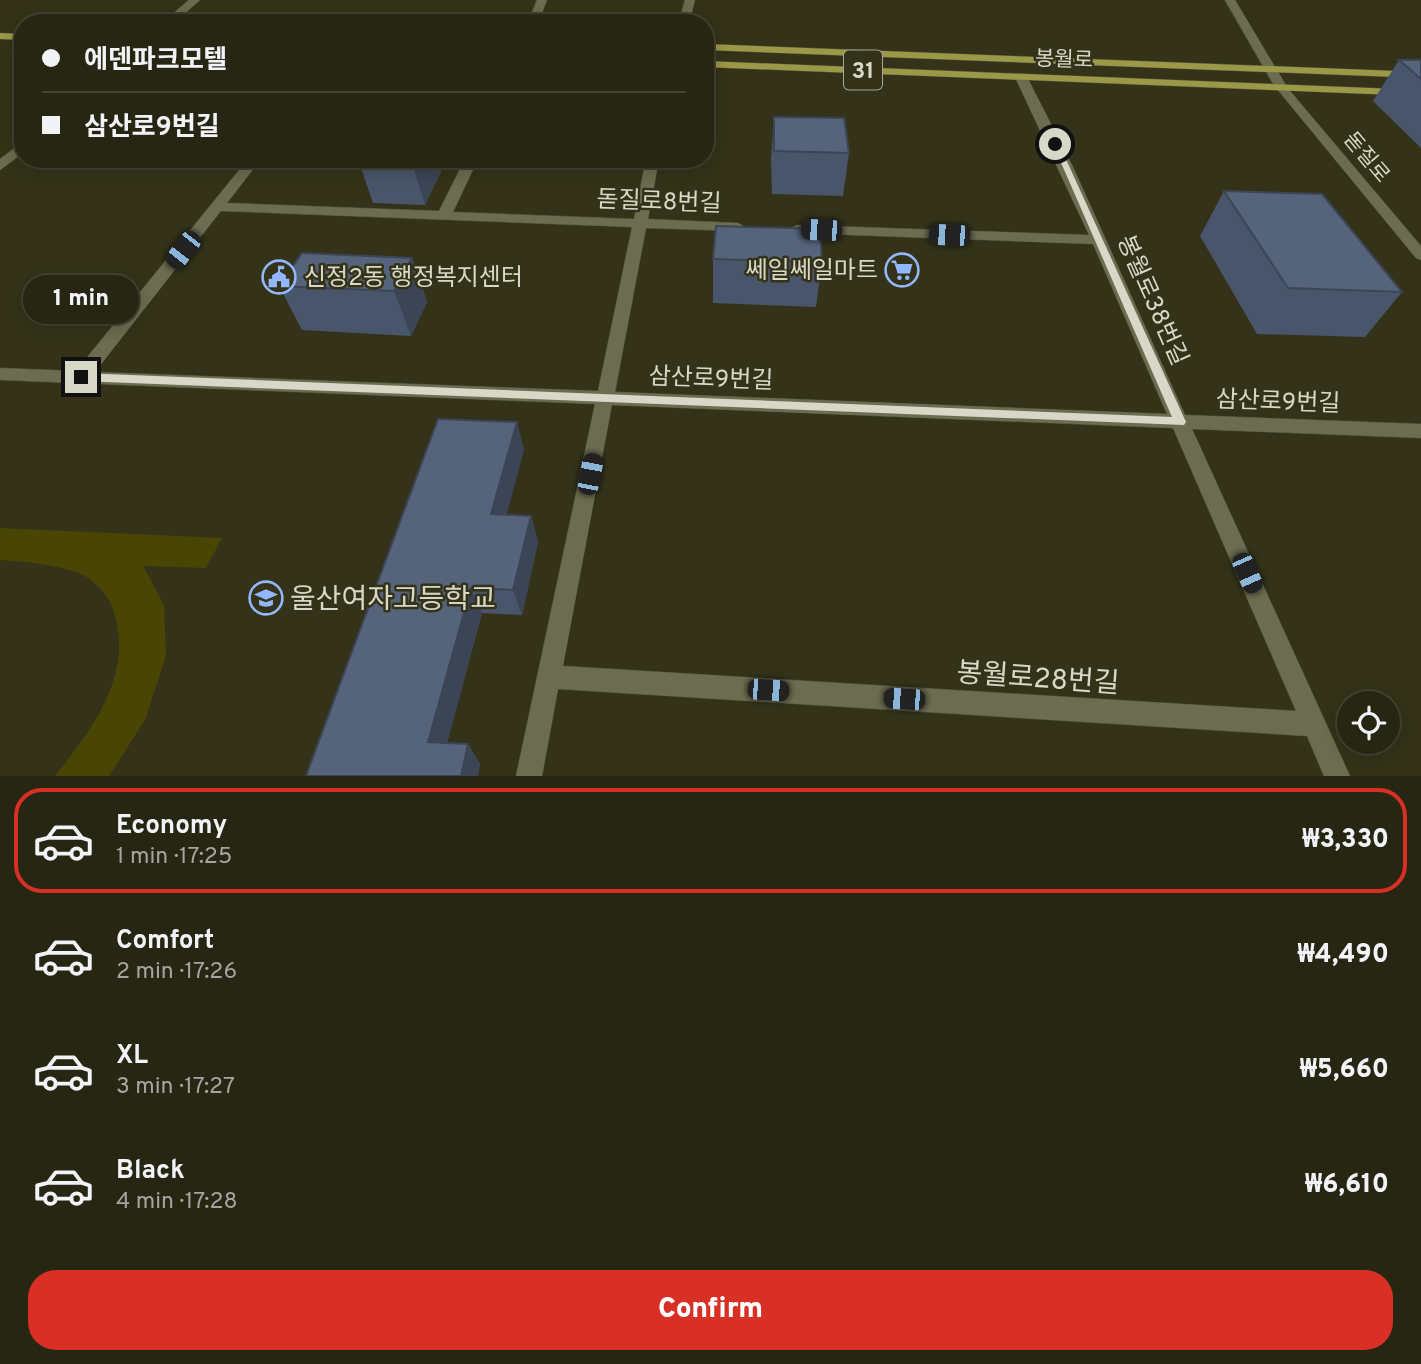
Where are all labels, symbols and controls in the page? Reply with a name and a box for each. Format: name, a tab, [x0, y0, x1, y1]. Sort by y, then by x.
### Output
text: 에덴파크모텔	[84, 45, 228, 78]
street label: 봉월로	[1035, 46, 1093, 75]
road number: 31	[844, 50, 882, 90]
text: 삼산로9번길	[84, 112, 220, 145]
street label: 돋질로	[1337, 127, 1395, 189]
route start	[1039, 128, 1071, 160]
street label: 돋질로8번길	[596, 186, 722, 220]
car	[800, 219, 843, 241]
car	[928, 224, 971, 246]
car	[162, 227, 205, 273]
street label: 봉월로38번길	[1109, 231, 1193, 371]
supermarket icon: 쎄일쎄일마트	[883, 251, 921, 289]
place label: 쎄일쎄일마트	[746, 257, 878, 287]
public building icon: 신정2동 행정복지센터	[260, 258, 298, 296]
place label: 신정2동 행정복지센터	[304, 264, 523, 294]
callout: 1 min	[23, 276, 139, 324]
text: 1 min	[53, 285, 109, 314]
route end	[65, 361, 97, 393]
street label: 삼산로9번길	[648, 363, 774, 397]
street label: 삼산로9번길	[1215, 386, 1341, 420]
car	[576, 451, 605, 497]
car	[1229, 550, 1266, 596]
school or university icon: 울산여자고등학교	[247, 579, 285, 617]
place label: 울산여자고등학교	[290, 583, 496, 619]
street label: 봉월로28번길	[955, 656, 1120, 704]
car	[747, 678, 790, 702]
car	[883, 687, 926, 711]
map controls	[1337, 691, 1400, 754]
button: locate	[1337, 691, 1400, 754]
icon: car	[32, 809, 95, 872]
text: Economy	[116, 810, 227, 843]
text: ₩3,330	[1302, 824, 1389, 857]
text: 1 min · 17:25	[116, 843, 232, 872]
icon: car	[32, 924, 95, 987]
text: Comfort	[116, 925, 214, 958]
text: ₩4,490	[1298, 939, 1389, 972]
text: 2 min · 17:26	[116, 958, 237, 987]
icon: car	[32, 1039, 95, 1102]
text: XL	[116, 1040, 148, 1073]
text: ₩5,660	[1300, 1054, 1389, 1087]
text: 3 min · 17:27	[116, 1073, 235, 1102]
icon: car	[32, 1154, 95, 1217]
text: Black	[116, 1155, 185, 1188]
text: ₩6,610	[1305, 1169, 1389, 1202]
text: 4 min · 17:28	[116, 1188, 238, 1217]
button: Confirm	[28, 1270, 1393, 1350]

